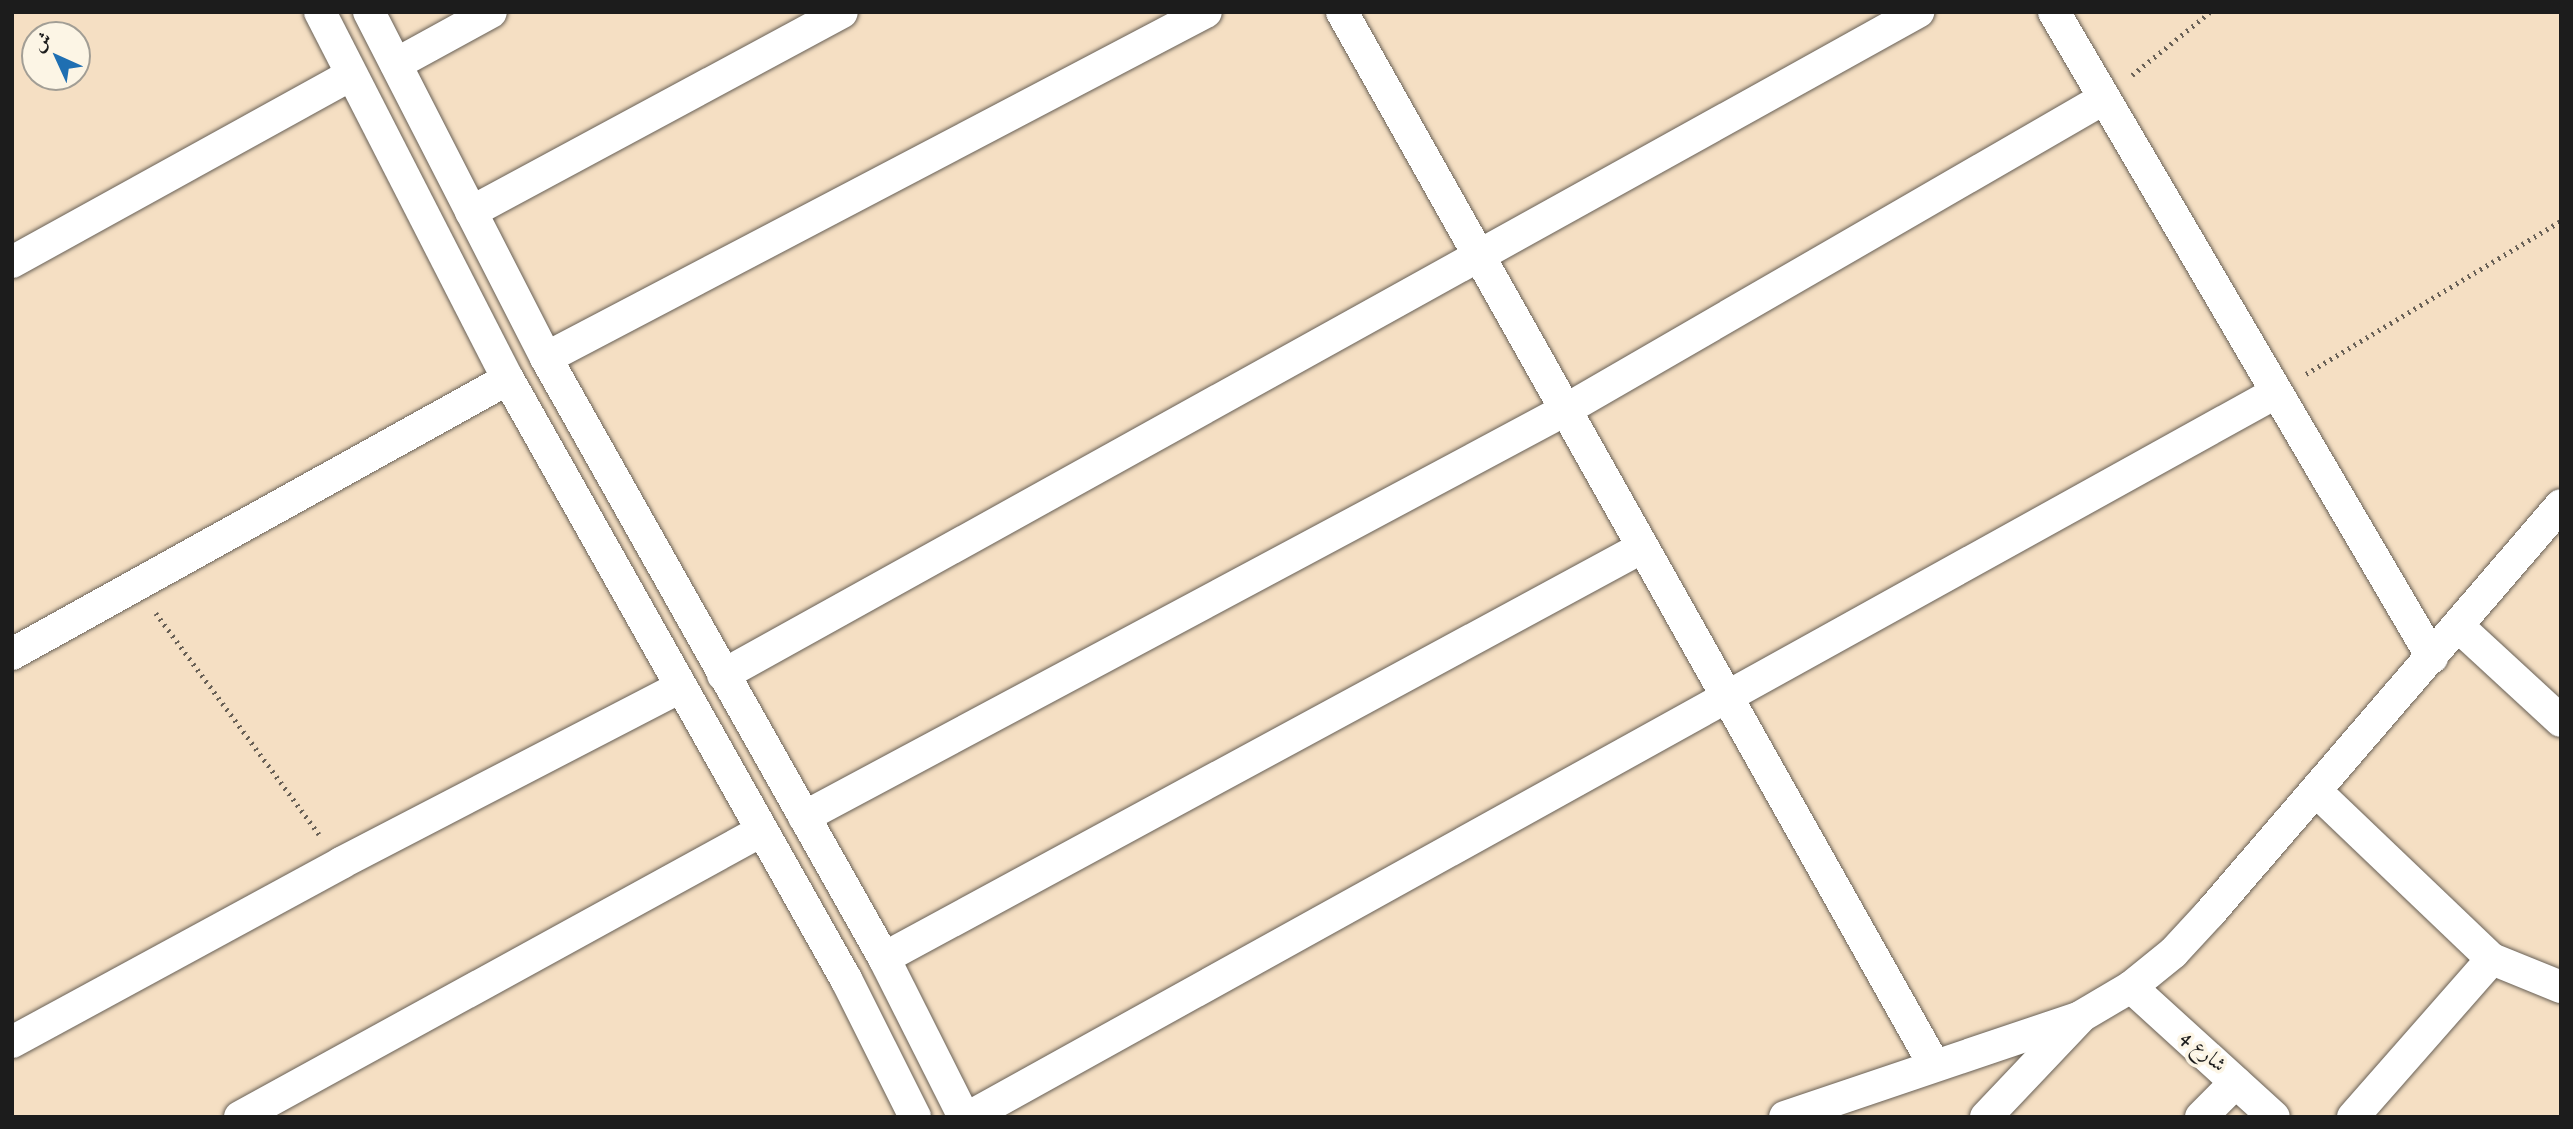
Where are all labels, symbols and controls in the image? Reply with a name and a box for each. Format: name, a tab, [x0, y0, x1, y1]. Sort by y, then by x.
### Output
north arrow	[21, 21, 91, 91]
text: ش	[27, 27, 58, 58]
street label: شارع 4	[2175, 1025, 2231, 1079]

